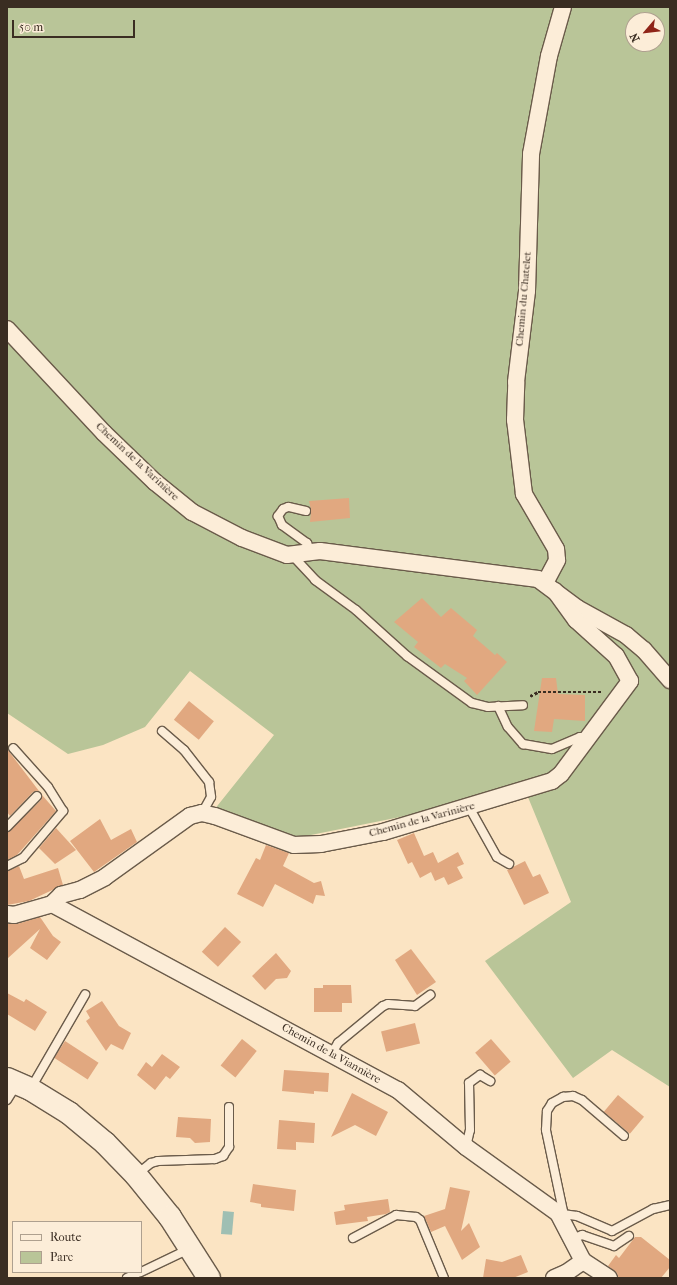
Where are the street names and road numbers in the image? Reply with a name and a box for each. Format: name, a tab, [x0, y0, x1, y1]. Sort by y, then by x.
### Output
street label: Chemin du Chatelet	[513, 251, 535, 347]
street label: Chemin de la Varinière	[93, 420, 181, 504]
street label: Chemin de la Varinière	[368, 800, 476, 840]
street label: Chemin de la Viannière	[279, 1021, 383, 1087]

